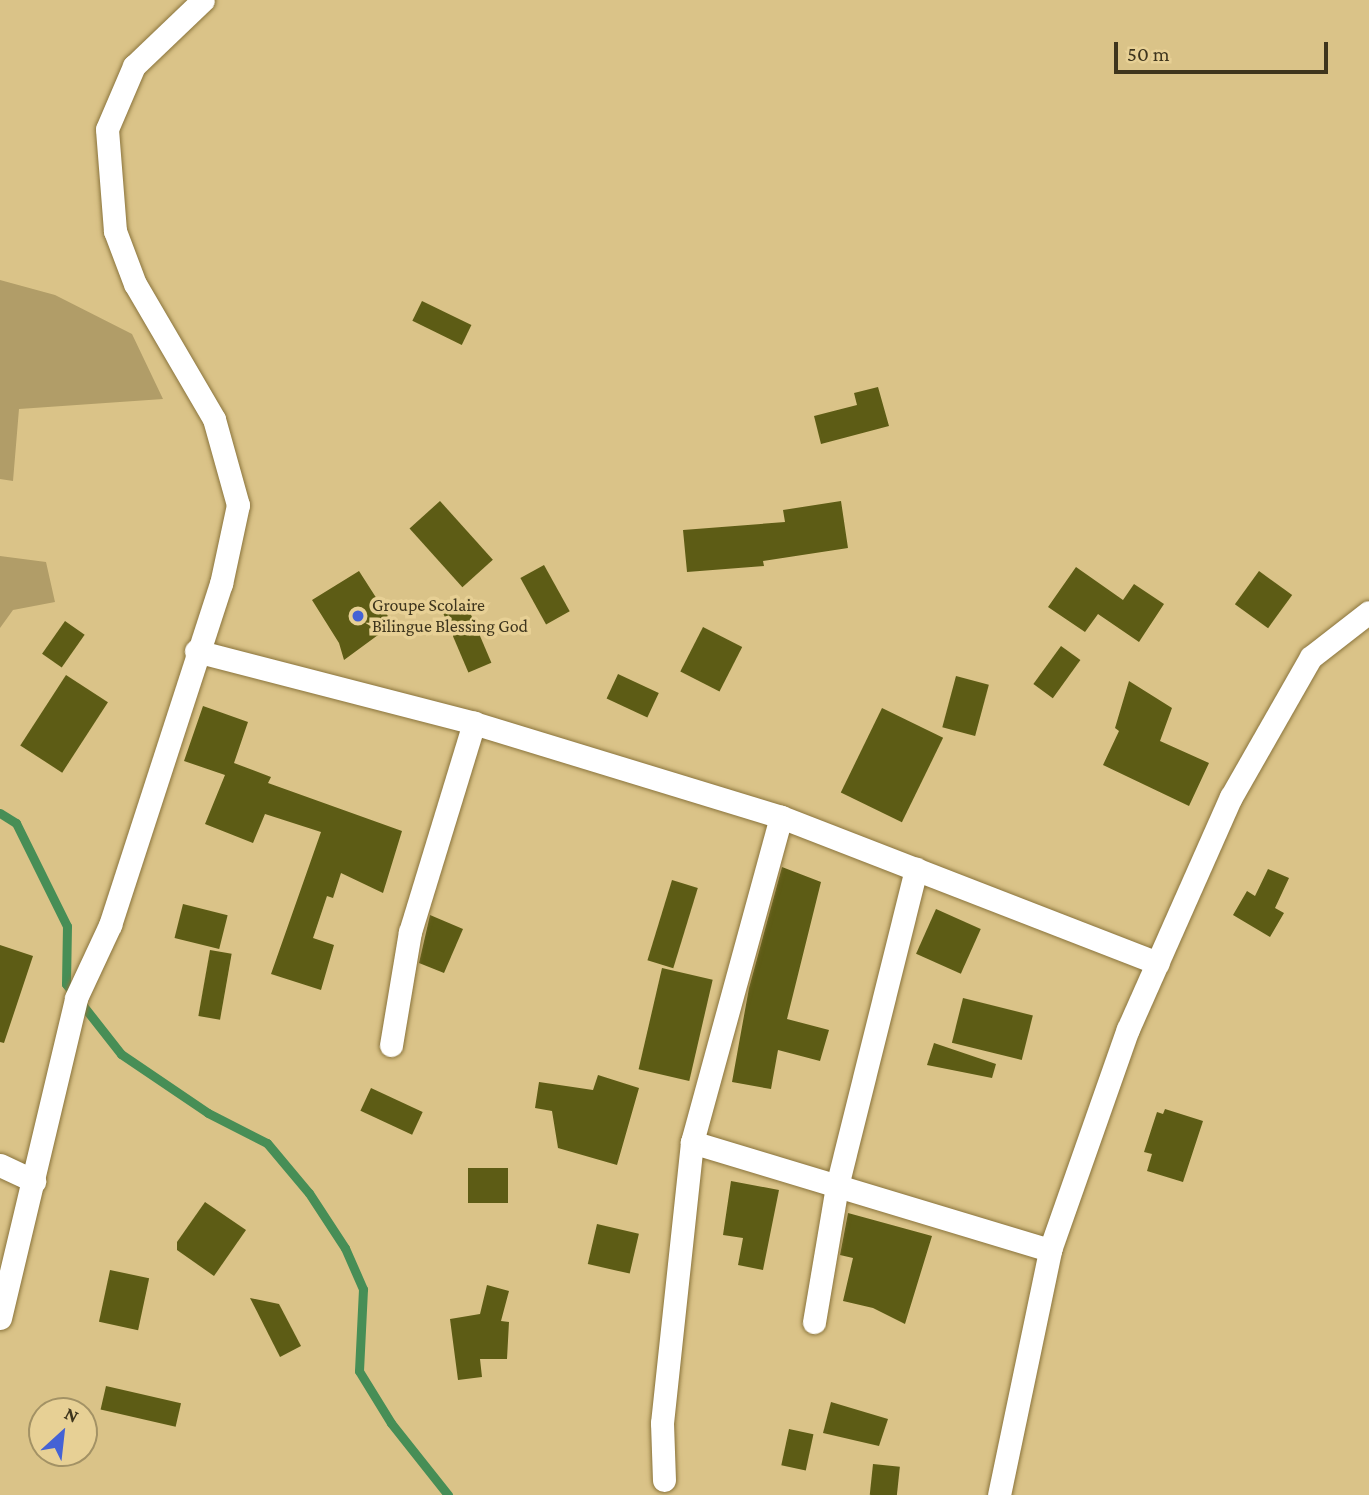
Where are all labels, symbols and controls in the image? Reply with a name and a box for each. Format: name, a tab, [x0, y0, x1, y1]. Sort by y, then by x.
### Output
scale bar	[1117, 28, 1330, 72]
text: 50 m	[1127, 42, 1170, 66]
place label: Groupe Scolaire Bilingue Blessing God	[372, 595, 528, 638]
marker: Groupe Scolaire Bilingue Blessing God	[350, 608, 366, 624]
north arrow	[28, 1397, 98, 1467]
text: N	[61, 1402, 82, 1427]

